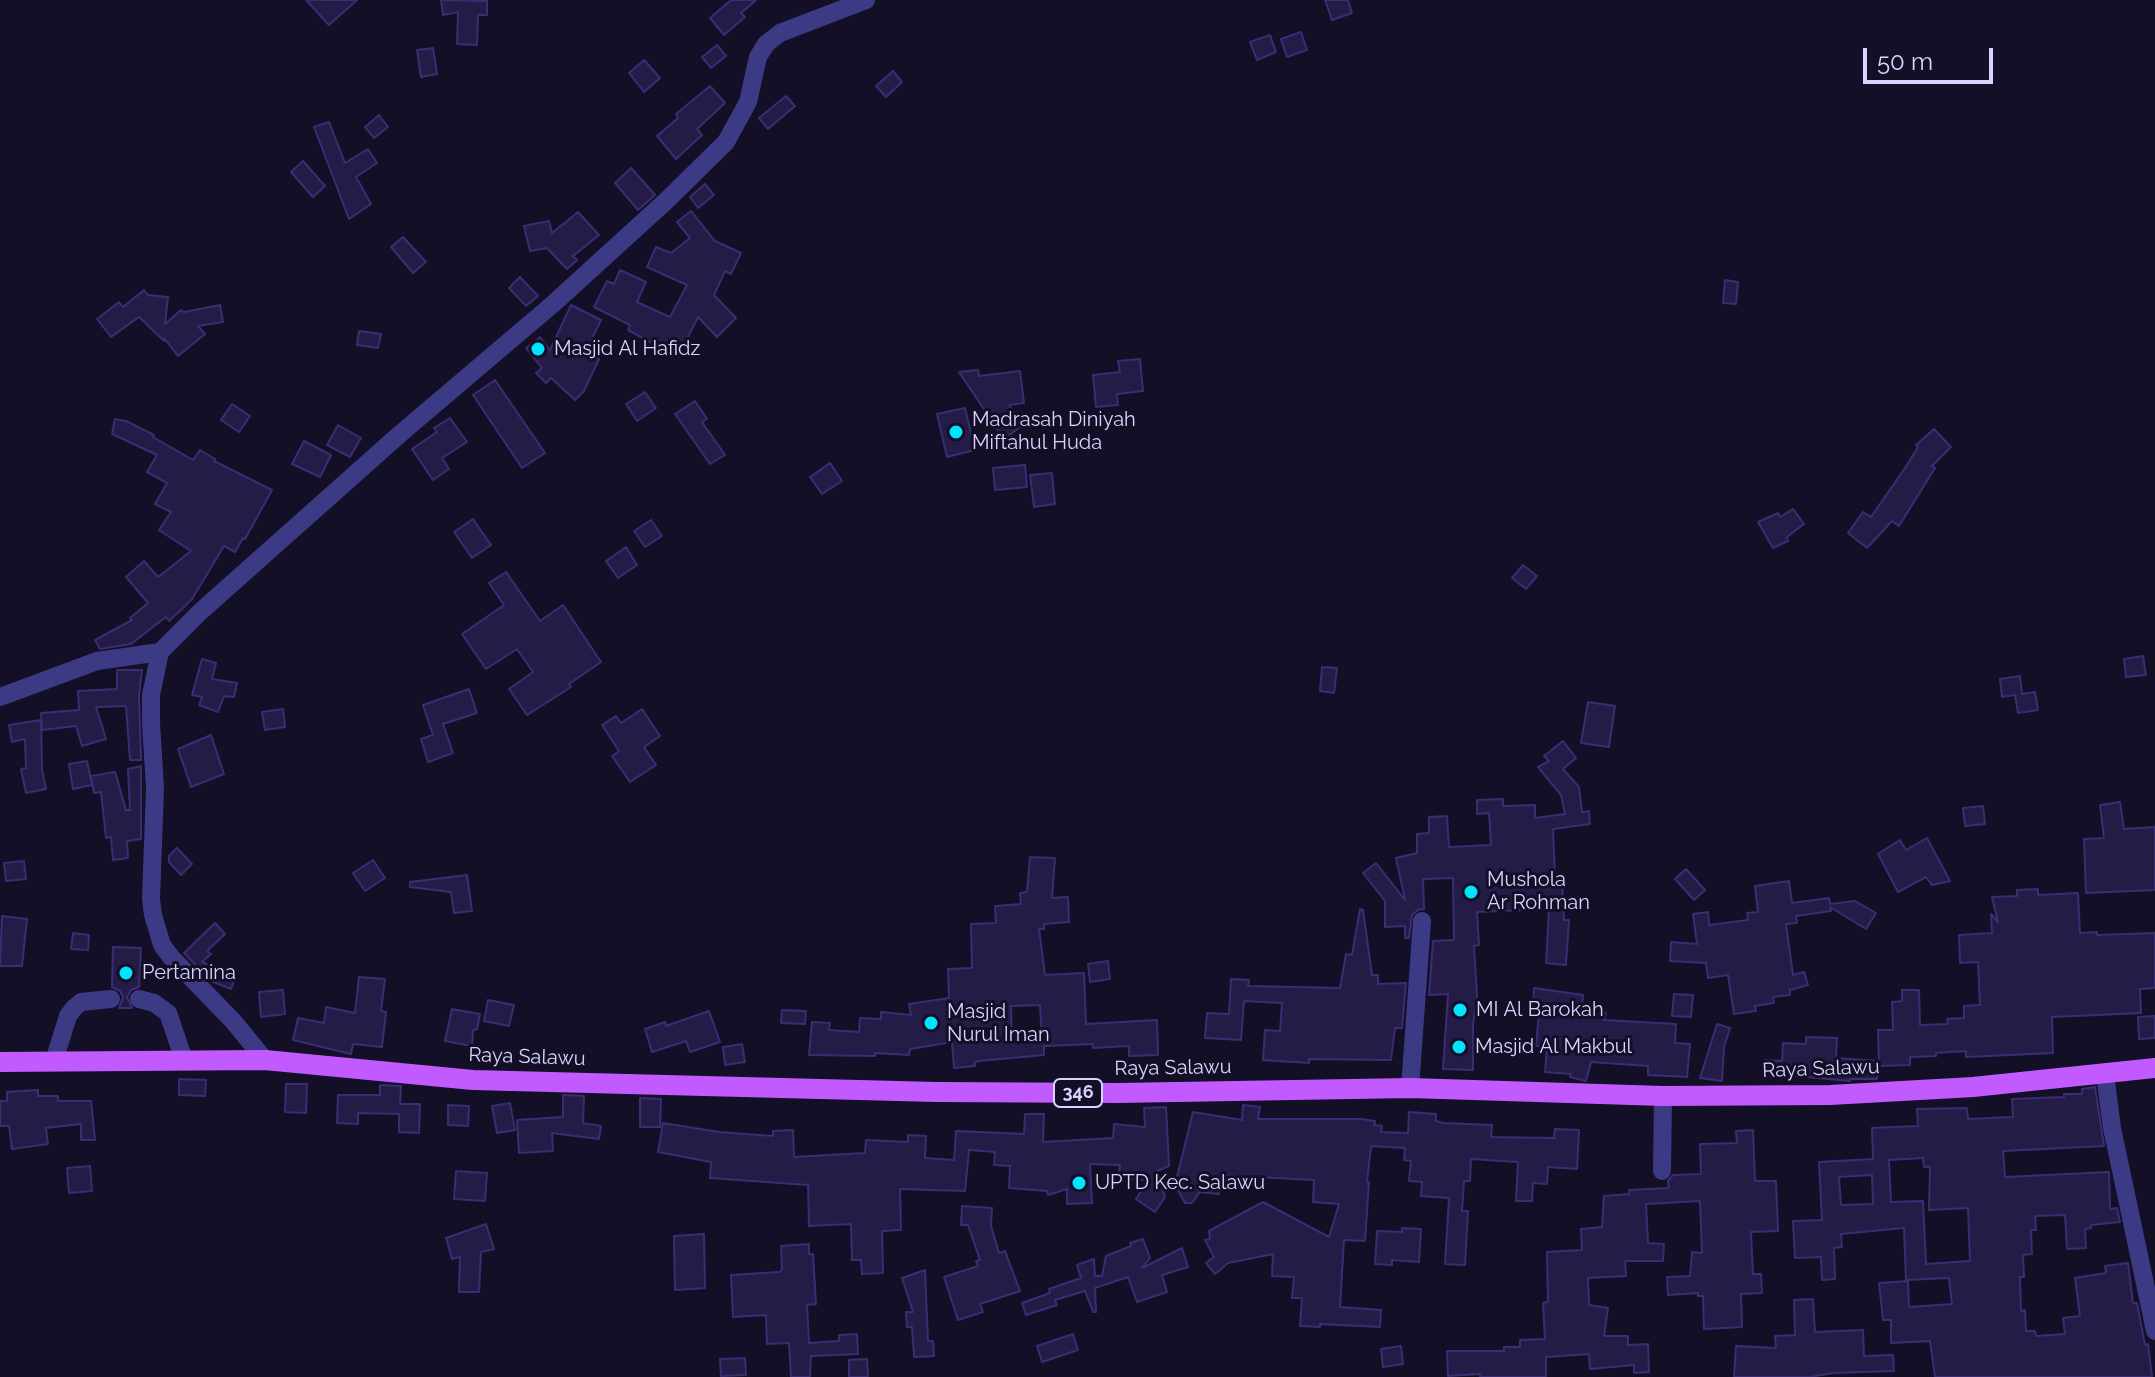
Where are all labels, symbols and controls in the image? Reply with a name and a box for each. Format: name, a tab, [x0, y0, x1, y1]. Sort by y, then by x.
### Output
scale bar	[1867, 32, 1997, 82]
text: 50 m	[1877, 47, 1933, 76]
place label: Masjid Al Hafidz	[554, 337, 700, 361]
marker: Masjid Al Hafidz	[529, 340, 547, 358]
place label: Madrasah Diniyah Miftahul Huda	[972, 408, 1136, 455]
marker: Madrasah Diniyah Miftahul Huda	[947, 423, 965, 441]
place label: Mushola Ar Rohman	[1487, 868, 1590, 915]
marker: Mushola Ar Rohman	[1462, 883, 1480, 901]
place label: Pertamina	[142, 961, 236, 985]
marker: Pertamina	[117, 964, 135, 982]
place label: MI Al Barokah	[1476, 998, 1604, 1022]
place label: Masjid Nurul Iman	[947, 1000, 1050, 1047]
marker: MI Al Barokah	[1451, 1001, 1469, 1019]
marker: Masjid Nurul Iman	[922, 1014, 940, 1032]
place label: Masjid Al Makbul	[1475, 1035, 1632, 1059]
marker: Masjid Al Makbul	[1450, 1038, 1468, 1056]
street label: Raya Salawu	[468, 1043, 586, 1071]
street label: Raya Salawu	[1114, 1055, 1232, 1081]
street label: Raya Salawu	[1762, 1055, 1880, 1083]
road number: 346	[1054, 1079, 1102, 1107]
place label: UPTD Kec. Salawu	[1095, 1171, 1265, 1195]
marker: UPTD Kec. Salawu	[1070, 1174, 1088, 1192]

